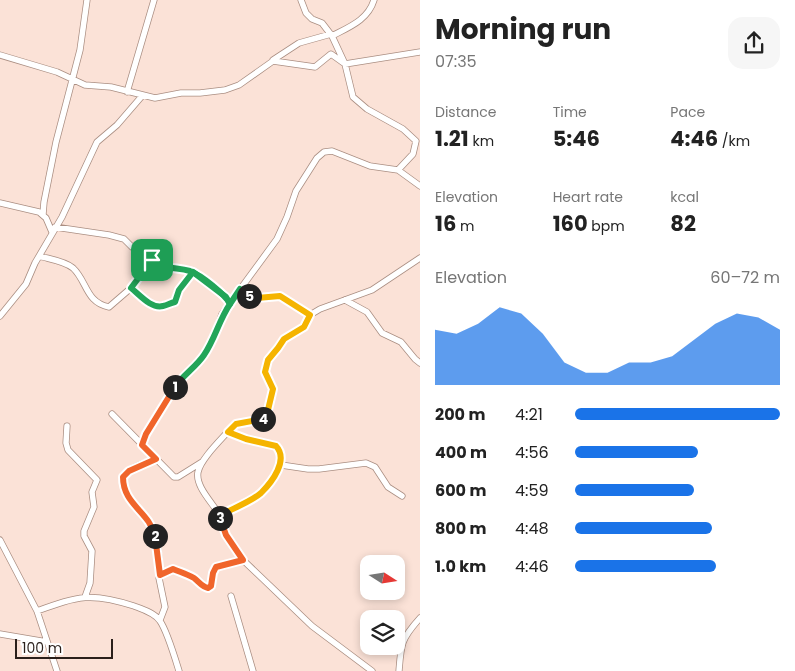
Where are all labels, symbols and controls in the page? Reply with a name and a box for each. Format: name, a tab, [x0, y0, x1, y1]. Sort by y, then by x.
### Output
text: Morning run	[435, 10, 611, 49]
button: share	[728, 17, 780, 69]
text: 07:35	[435, 50, 477, 73]
text: Distance	[435, 102, 496, 122]
text: Time	[553, 102, 587, 122]
text: Pace	[670, 102, 705, 122]
text: 1.21	[435, 124, 469, 153]
text: 5:46	[553, 124, 600, 153]
text: 4:46	[670, 124, 718, 153]
text: km	[469, 131, 494, 151]
text: /km	[718, 131, 750, 151]
text: Elevation	[435, 187, 498, 207]
text: Heart rate	[553, 187, 623, 207]
text: kcal	[670, 187, 699, 207]
text: 16	[435, 209, 456, 238]
text: 160	[553, 209, 588, 238]
text: 82	[670, 209, 696, 238]
text: m	[456, 216, 474, 236]
text: bpm	[588, 216, 625, 236]
pin	[131, 239, 173, 281]
icon: arrive	[138, 246, 166, 274]
text: Elevation	[435, 266, 507, 289]
text: 60–72 m	[710, 266, 780, 289]
pin: 5	[236, 284, 262, 308]
text: 5	[245, 286, 254, 306]
pin: 1	[162, 374, 188, 400]
text: 1	[173, 377, 178, 397]
text: 200 m	[435, 403, 485, 426]
text: 4:21	[515, 403, 543, 426]
pin: 4	[250, 406, 276, 432]
text: 4	[259, 409, 268, 429]
text: 400 m	[435, 441, 487, 464]
text: 4:56	[515, 441, 549, 464]
text: 600 m	[435, 479, 486, 502]
text: 4:59	[515, 479, 549, 502]
pin: 3	[208, 506, 232, 530]
text: 3	[216, 508, 225, 528]
text: 800 m	[435, 517, 487, 540]
text: 4:48	[515, 517, 549, 540]
pin: 2	[142, 524, 168, 548]
text: 2	[152, 526, 160, 546]
north arrow	[360, 555, 405, 600]
map controls	[360, 555, 405, 655]
text: 1.0 km	[435, 555, 486, 578]
text: 4:46	[515, 555, 549, 578]
button: layers	[360, 610, 405, 655]
scale bar	[15, 636, 112, 659]
text: 100 m	[22, 638, 62, 658]

